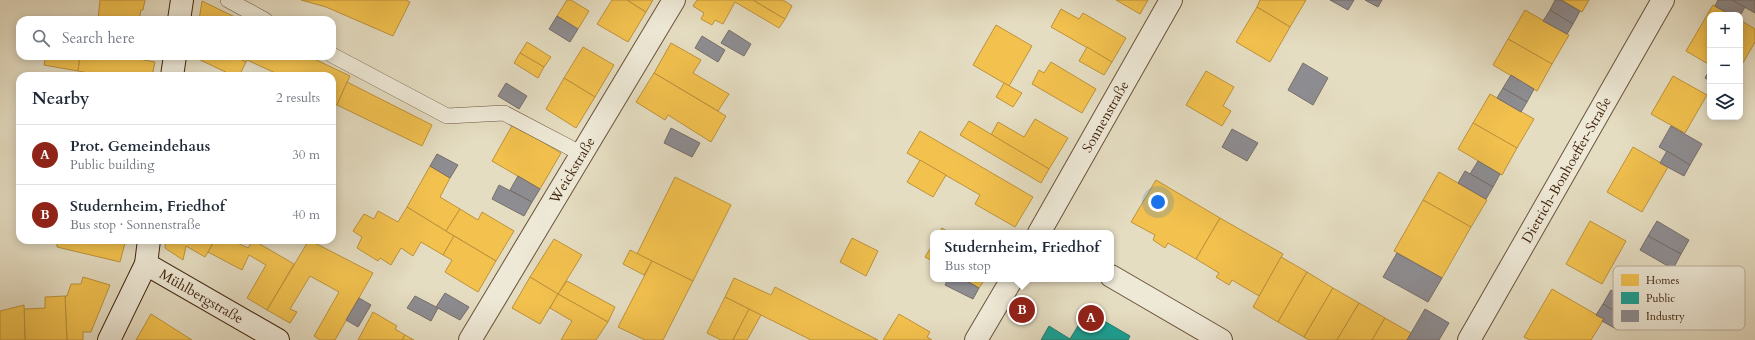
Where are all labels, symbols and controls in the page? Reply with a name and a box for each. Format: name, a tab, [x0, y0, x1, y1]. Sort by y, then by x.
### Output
map controls	[1707, 12, 1743, 120]
button: +	[1707, 12, 1743, 48]
search box	[16, 16, 336, 60]
icon: search	[30, 27, 52, 49]
text: Search here	[62, 28, 135, 48]
button: −	[1707, 48, 1743, 84]
street label: Sonnenstraße	[1078, 77, 1133, 156]
button: layers	[1707, 84, 1743, 120]
text: Nearby	[32, 87, 89, 110]
text: 2 results	[276, 89, 320, 107]
street label: Dietrich-Bonhoeffer-Straße	[1517, 93, 1616, 247]
street label: Weickstraße	[544, 134, 600, 208]
text: Prot. Gemeindehaus	[70, 136, 210, 156]
text: A	[40, 146, 50, 164]
text: 30 m	[292, 146, 320, 164]
text: Public building	[70, 156, 155, 174]
your location	[1148, 192, 1168, 212]
text: Studernheim, Friedhof	[70, 196, 225, 216]
text: B	[40, 206, 50, 224]
text: 40 m	[292, 206, 320, 224]
text: Bus stop · Sonnenstraße	[70, 216, 201, 234]
popup	[930, 230, 1114, 282]
text: Studernheim, Friedhof	[945, 237, 1099, 257]
text: Bus stop	[945, 257, 991, 275]
street label: Mühlbergstraße	[156, 265, 247, 328]
legend	[1613, 266, 1745, 330]
text: Homes	[1646, 273, 1679, 288]
text: Public	[1646, 291, 1675, 306]
pin: B	[1009, 295, 1035, 325]
pin: A	[1078, 303, 1104, 333]
text: Industry	[1646, 309, 1685, 324]

